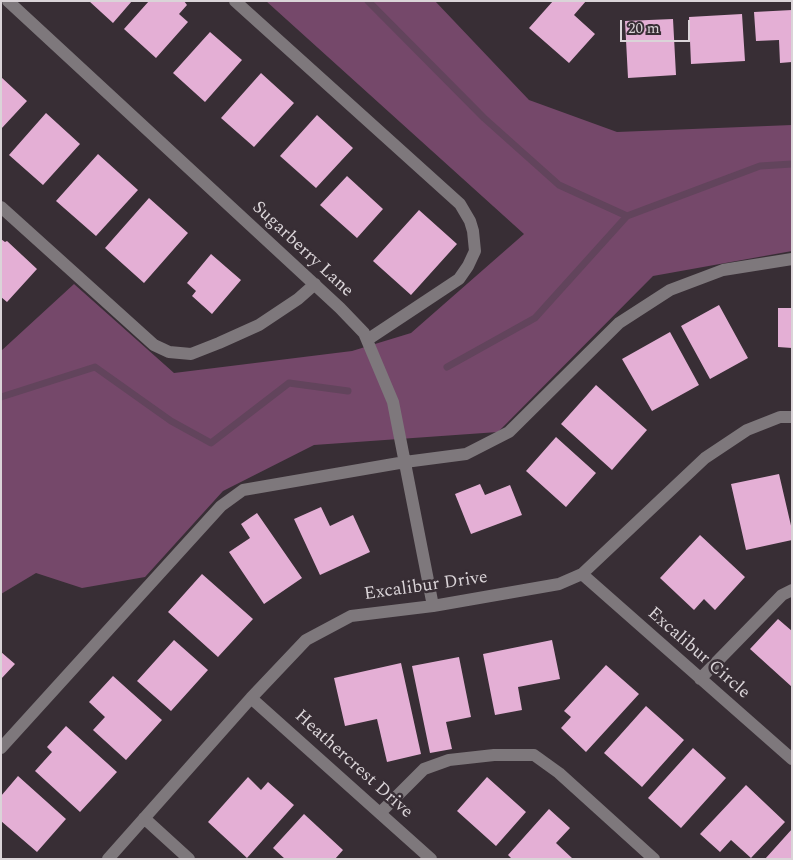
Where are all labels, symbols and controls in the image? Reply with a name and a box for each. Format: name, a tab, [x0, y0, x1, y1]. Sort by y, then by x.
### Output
scale bar	[623, 10, 693, 42]
text: 20 m	[628, 17, 660, 40]
street label: Sugarberry Lane	[247, 197, 357, 303]
street label: Excalibur Drive	[363, 568, 489, 606]
street label: Excalibur Circle	[642, 604, 754, 704]
street label: Heathercrest Drive	[289, 706, 417, 824]

